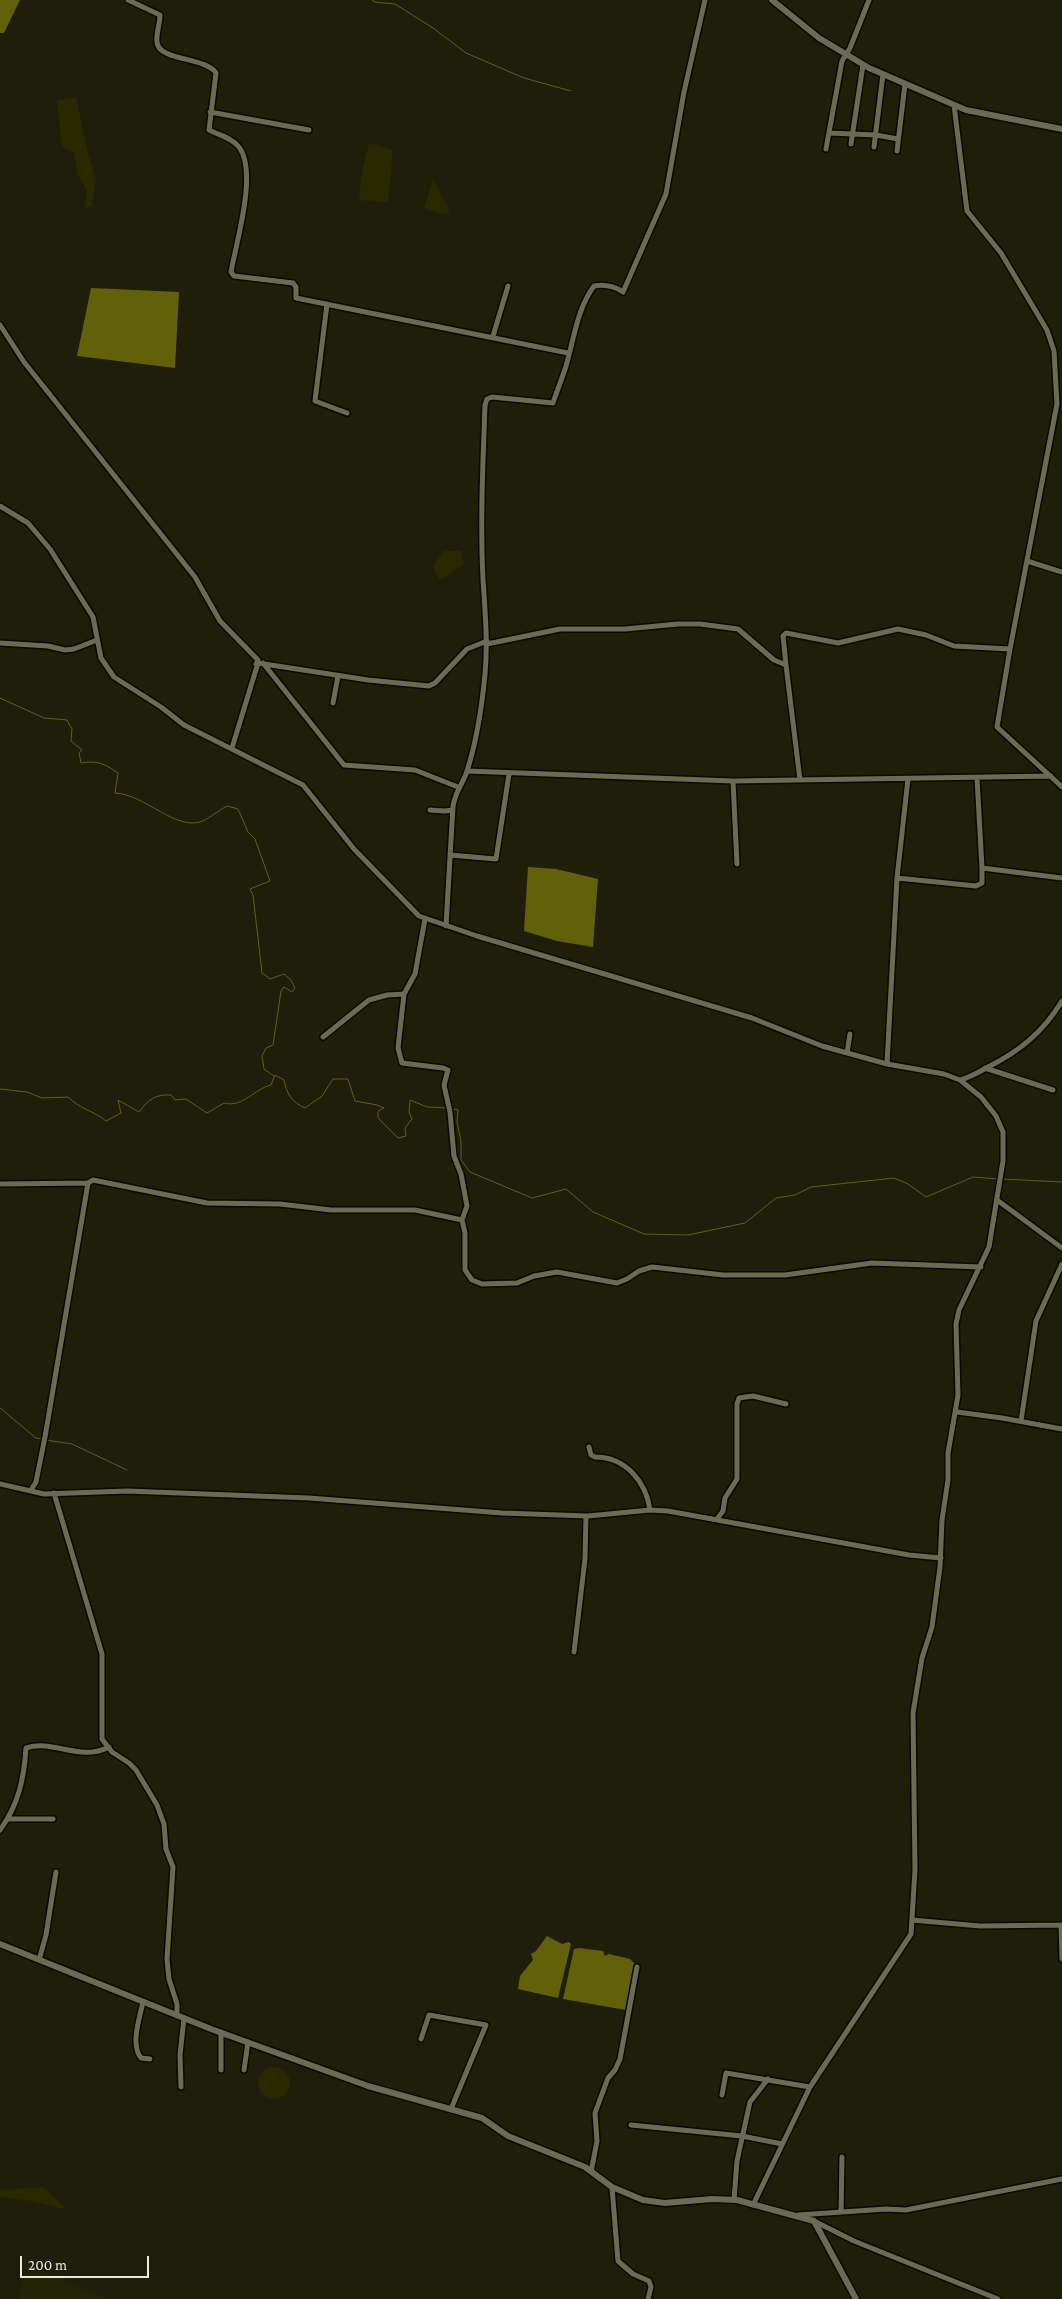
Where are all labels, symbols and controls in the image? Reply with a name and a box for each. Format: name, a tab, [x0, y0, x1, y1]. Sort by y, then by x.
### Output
scale bar	[22, 2246, 151, 2278]
text: 200 m	[28, 2257, 67, 2273]

